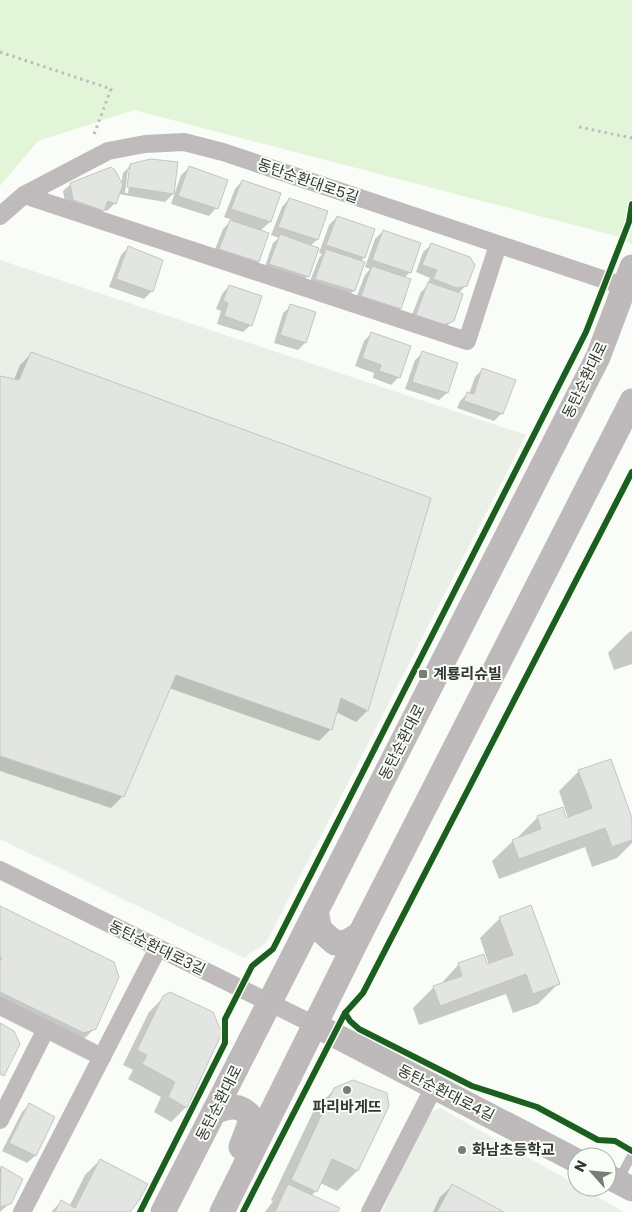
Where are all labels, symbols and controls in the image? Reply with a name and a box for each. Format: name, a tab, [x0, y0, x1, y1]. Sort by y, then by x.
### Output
street label: 동탄순환대로5길	[255, 153, 362, 208]
street label: 동탄순환대로	[557, 338, 612, 422]
place label: 계룡리슈빌	[433, 663, 502, 684]
marker: 계룡리슈빌	[417, 668, 429, 680]
street label: 동탄순환대로	[373, 700, 430, 783]
street label: 동탄순환대로3길	[105, 915, 209, 980]
street label: 동탄순환대로4길	[394, 1059, 498, 1126]
street label: 동탄순환대로	[190, 1061, 247, 1144]
marker: 파리바게뜨	[341, 1084, 353, 1096]
place label: 파리바게뜨	[312, 1096, 382, 1117]
place label: 화남초등학교	[472, 1139, 555, 1160]
marker: 화남초등학교	[456, 1144, 468, 1156]
north arrow	[567, 1147, 617, 1197]
text: N	[569, 1157, 592, 1175]

